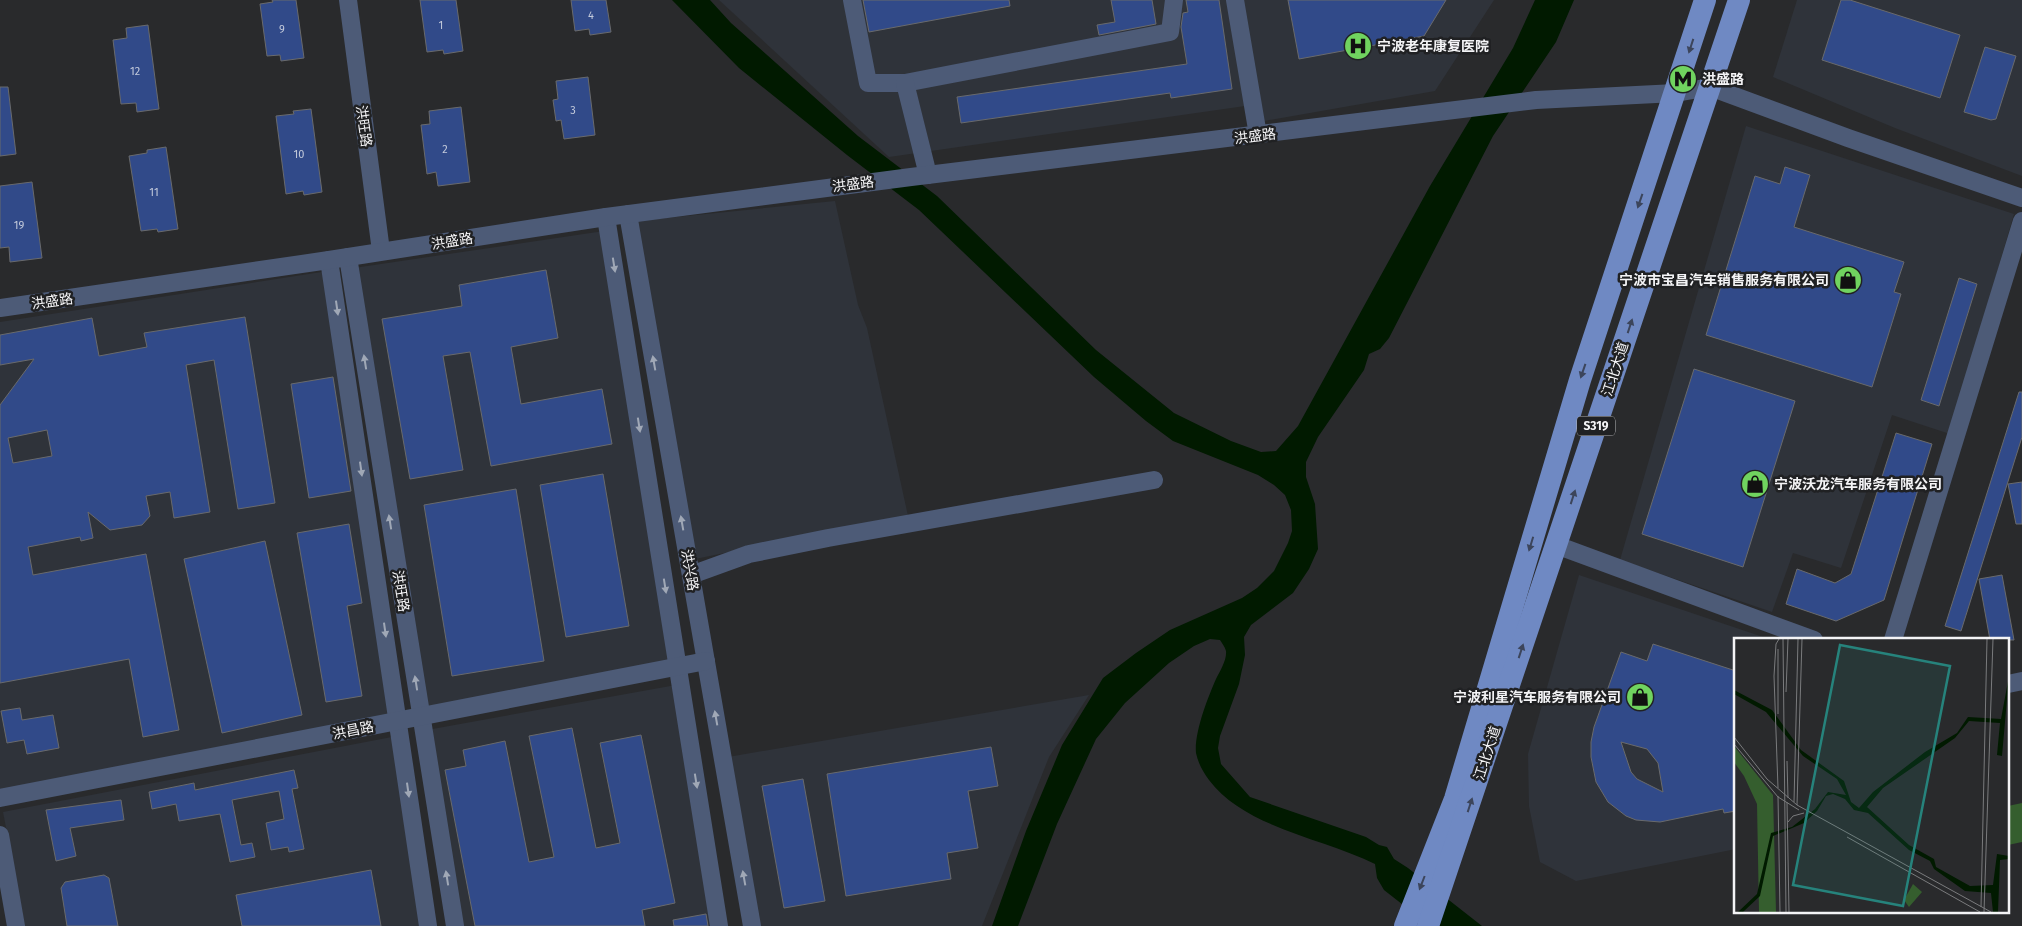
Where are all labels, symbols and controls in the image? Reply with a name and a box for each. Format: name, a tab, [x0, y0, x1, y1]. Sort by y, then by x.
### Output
house number: 4	[588, 9, 594, 22]
house number: 1	[439, 19, 443, 32]
house number: 9	[279, 23, 285, 36]
hospital icon: 宁波老年康复医院	[1343, 31, 1373, 61]
place label: 宁波老年康复医院	[1377, 38, 1489, 55]
one-way arrow	[1686, 39, 1694, 54]
metro station icon: 洪盛路	[1668, 64, 1698, 94]
house number: 12	[130, 65, 140, 78]
place label: 洪盛路	[1702, 71, 1744, 88]
street label: 洪旺路	[352, 104, 375, 148]
house number: 3	[570, 104, 576, 117]
street label: 洪盛路	[1233, 126, 1277, 147]
house number: 2	[442, 143, 448, 156]
house number: 10	[294, 148, 304, 161]
street label: 洪盛路	[831, 174, 875, 195]
house number: 11	[149, 186, 159, 199]
one-way arrow	[1636, 194, 1644, 209]
house number: 19	[14, 219, 24, 232]
street label: 洪盛路	[430, 230, 474, 253]
one-way arrow	[610, 257, 618, 273]
shop icon: 宁波市宝昌汽车销售服务有限公司	[1833, 265, 1863, 295]
place label: 宁波市宝昌汽车销售服务有限公司	[1619, 272, 1829, 289]
street label: 洪盛路	[30, 290, 74, 313]
one-way arrow	[333, 301, 341, 317]
one-way arrow	[1626, 318, 1634, 333]
street label: 江北大道	[1599, 340, 1632, 398]
one-way arrow	[360, 354, 368, 370]
one-way arrow	[649, 355, 657, 371]
one-way arrow	[1578, 364, 1586, 379]
road number: S319	[1577, 416, 1615, 436]
one-way arrow	[636, 418, 644, 434]
one-way arrow	[357, 461, 365, 477]
shop icon: 宁波沃龙汽车服务有限公司	[1740, 469, 1770, 499]
place label: 宁波沃龙汽车服务有限公司	[1774, 476, 1942, 493]
one-way arrow	[1569, 489, 1577, 504]
one-way arrow	[386, 514, 394, 530]
one-way arrow	[677, 515, 685, 531]
one-way arrow	[1526, 536, 1534, 551]
street label: 洪兴路	[677, 548, 702, 592]
street label: 洪旺路	[389, 569, 412, 613]
one-way arrow	[661, 578, 669, 594]
one-way arrow	[381, 622, 389, 638]
inset map	[1734, 638, 2010, 914]
one-way arrow	[1518, 643, 1525, 658]
one-way arrow	[411, 674, 419, 690]
shop icon: 宁波利星汽车服务有限公司	[1625, 682, 1655, 712]
place label: 宁波利星汽车服务有限公司	[1453, 689, 1621, 706]
one-way arrow	[711, 710, 719, 726]
street label: 洪昌路	[331, 718, 375, 743]
street label: 江北大道	[1471, 724, 1504, 782]
one-way arrow	[692, 773, 700, 789]
one-way arrow	[405, 783, 413, 799]
one-way arrow	[1466, 797, 1474, 812]
one-way arrow	[442, 869, 450, 885]
one-way arrow	[739, 870, 747, 886]
one-way arrow	[1418, 876, 1426, 891]

